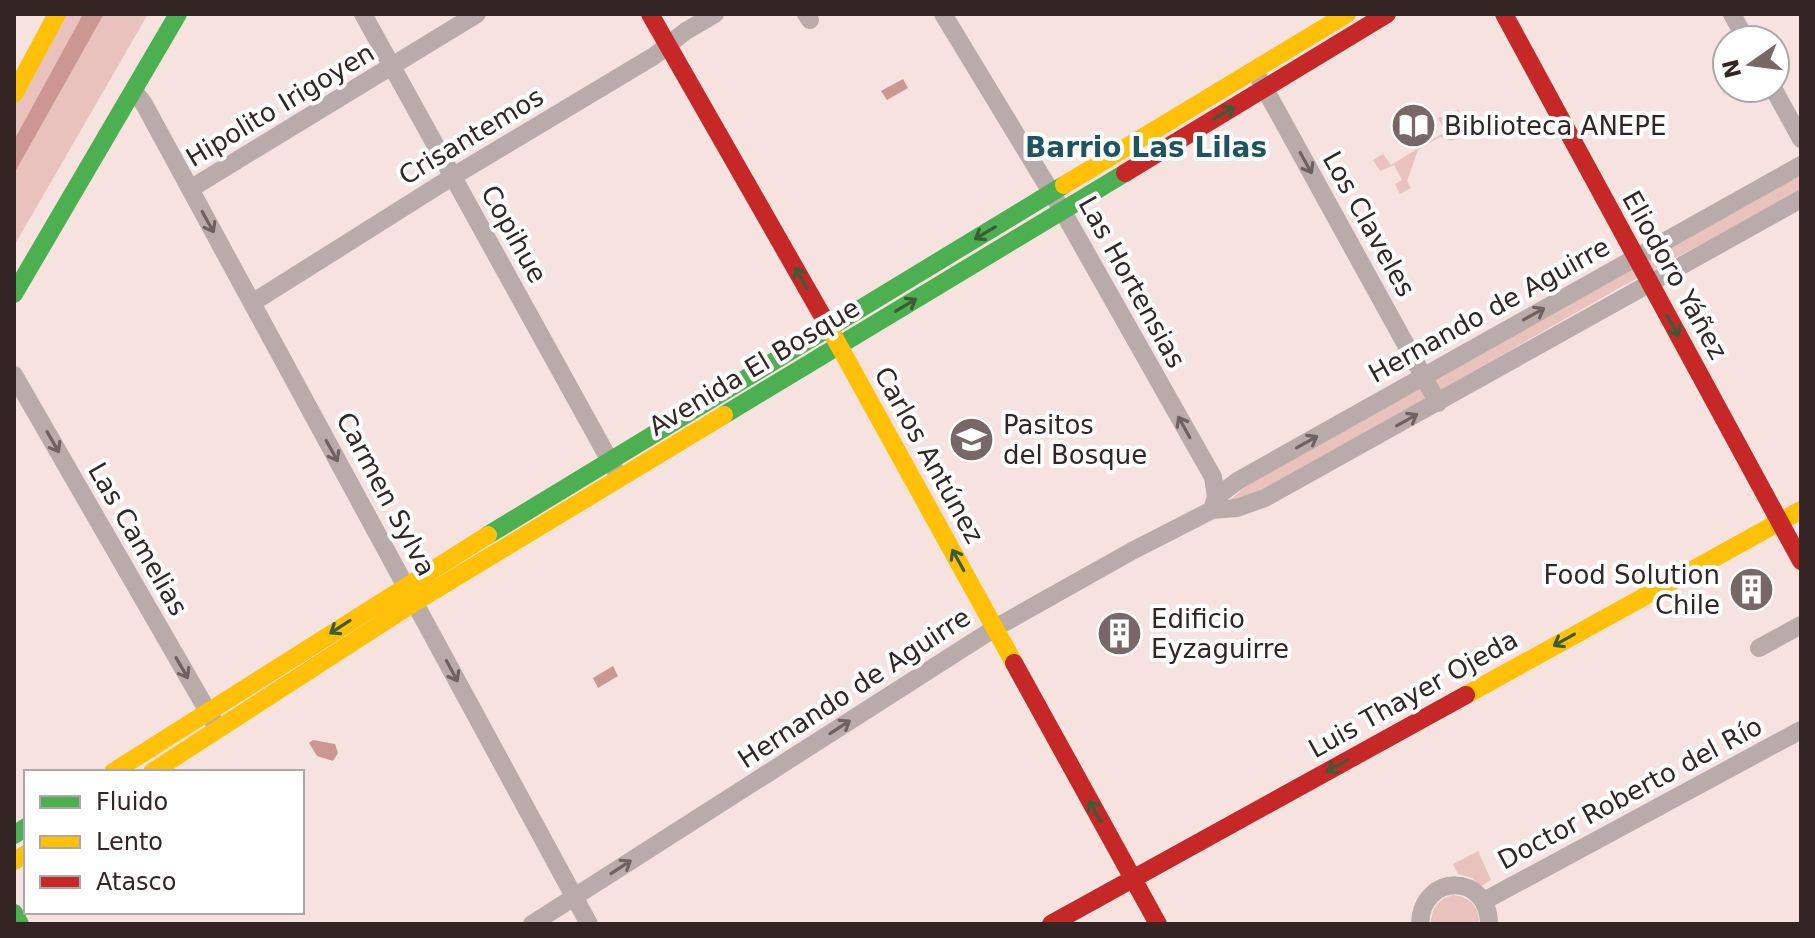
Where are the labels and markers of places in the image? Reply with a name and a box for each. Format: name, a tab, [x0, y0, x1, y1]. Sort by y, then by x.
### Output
library icon: Biblioteca ANEPE	[1389, 102, 1437, 150]
place label: Biblioteca ANEPE	[1444, 111, 1666, 141]
place label: Pasitos del Bosque	[1003, 410, 1147, 470]
school or university icon: Pasitos del Bosque	[948, 416, 996, 464]
place label: Food Solution Chile	[1543, 560, 1720, 620]
building icon: Food Solution Chile	[1727, 566, 1775, 614]
place label: Edificio Eyzaguirre	[1151, 604, 1289, 664]
building icon: Edificio Eyzaguirre	[1096, 610, 1144, 658]

